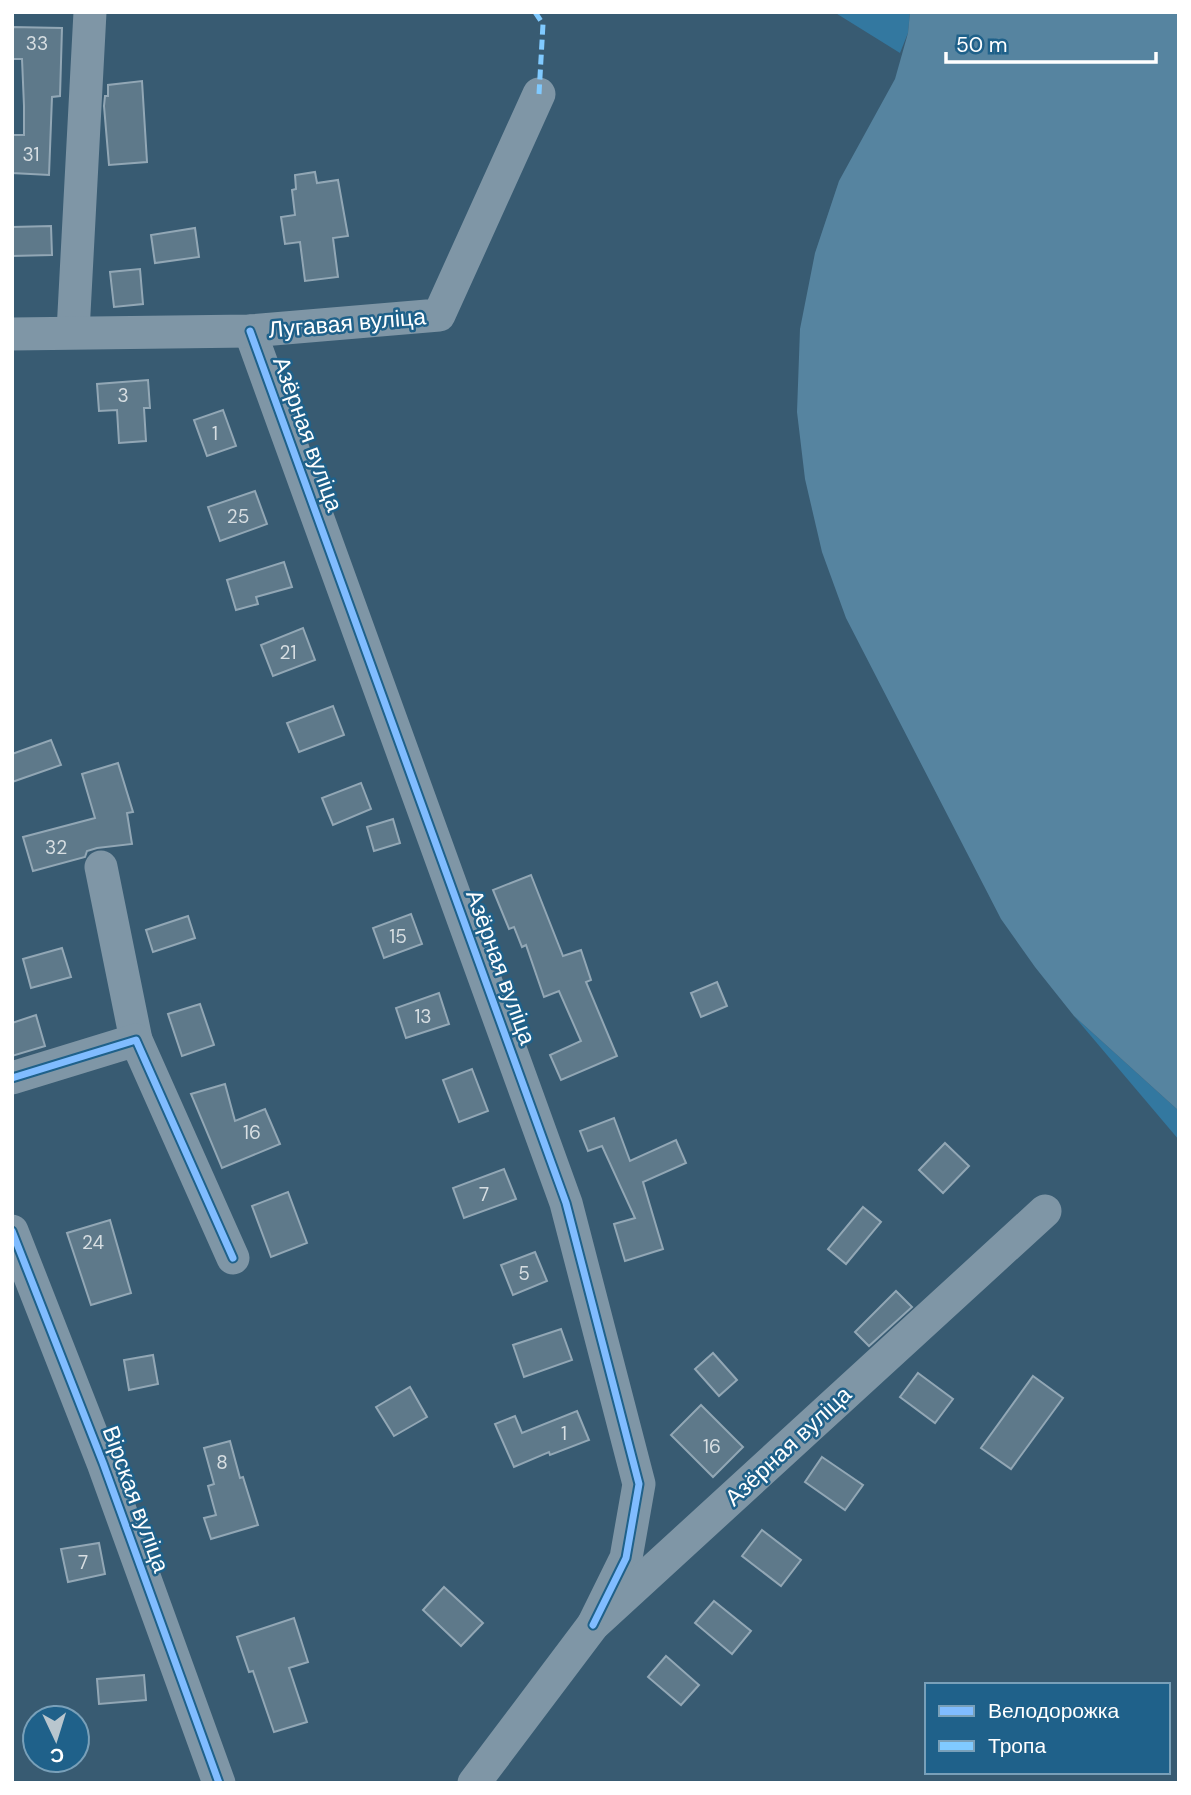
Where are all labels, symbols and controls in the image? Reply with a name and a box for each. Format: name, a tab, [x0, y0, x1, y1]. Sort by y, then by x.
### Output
scale bar	[946, 21, 1156, 65]
house number: 33	[26, 31, 48, 56]
text: 50 m	[956, 31, 1007, 59]
house number: 31	[23, 142, 39, 167]
street label: Лугавая вуліца	[267, 301, 427, 345]
street label: Азёрная вуліца	[266, 352, 350, 516]
house number: 3	[117, 383, 129, 408]
house number: 1	[212, 421, 218, 446]
house number: 25	[227, 504, 249, 529]
house number: 21	[280, 640, 296, 665]
house number: 32	[45, 835, 67, 860]
street label: Азёрная вуліца	[459, 885, 543, 1049]
house number: 15	[389, 924, 407, 949]
house number: 13	[414, 1004, 432, 1029]
house number: 16	[243, 1120, 261, 1145]
house number: 7	[479, 1182, 489, 1207]
house number: 24	[82, 1230, 104, 1255]
house number: 5	[518, 1261, 530, 1286]
street label: Азёрная вуліца	[718, 1379, 858, 1512]
house number: 1	[561, 1421, 567, 1446]
street label: Вірская вуліца	[96, 1422, 176, 1577]
house number: 16	[703, 1434, 721, 1459]
house number: 8	[216, 1450, 228, 1475]
house number: 7	[78, 1550, 88, 1575]
legend	[925, 1683, 1170, 1774]
text: Велодорожка	[988, 1697, 1119, 1725]
north arrow	[21, 1704, 91, 1774]
text: Тропа	[988, 1732, 1046, 1760]
text: С	[49, 1743, 65, 1768]

